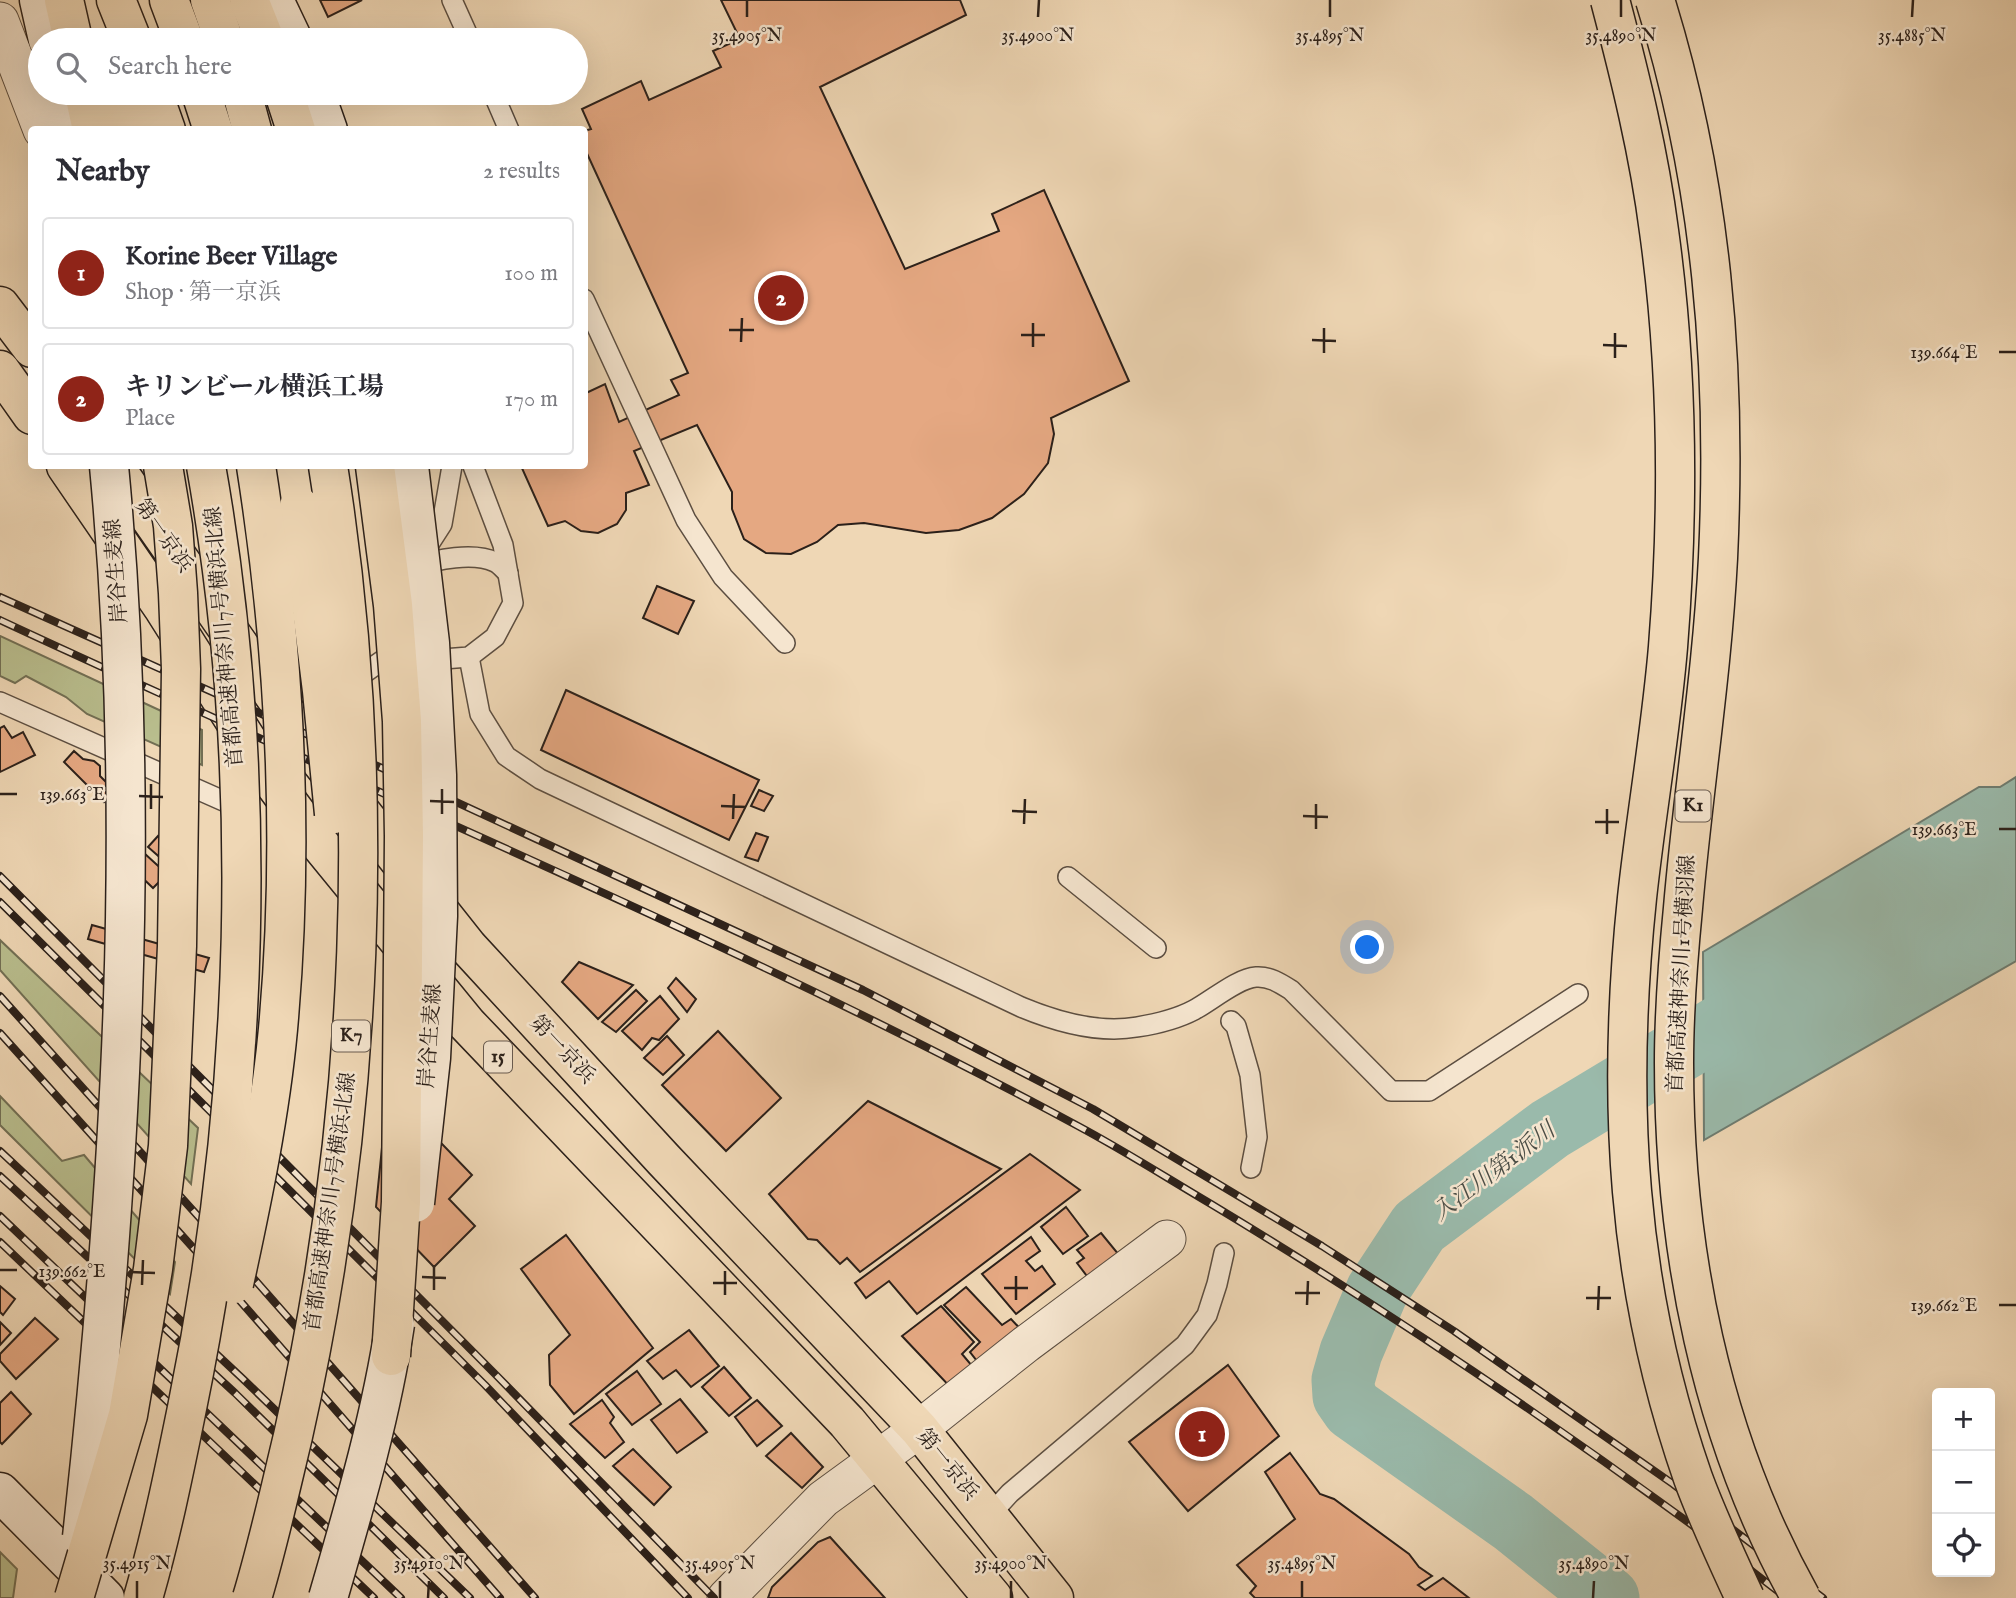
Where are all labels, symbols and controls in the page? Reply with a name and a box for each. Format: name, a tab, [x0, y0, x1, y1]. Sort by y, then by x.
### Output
text: 35.4905°N	[712, 25, 783, 48]
text: 35.4900°N	[1002, 25, 1075, 48]
text: 35.4895°N	[1296, 25, 1365, 48]
text: 35.4890°N	[1585, 25, 1657, 48]
text: 35.4885°N	[1878, 25, 1946, 48]
search box	[28, 28, 588, 105]
icon: search	[52, 48, 90, 86]
text: Search here	[108, 50, 232, 83]
text: Nearby	[56, 153, 149, 191]
text: 2 results	[483, 157, 560, 186]
text: Korine Beer Village	[125, 240, 337, 273]
text: 1	[77, 259, 85, 288]
text: 100 m	[504, 259, 558, 288]
pin: 2	[758, 272, 804, 324]
text: Shop · 第一京浜	[125, 278, 281, 307]
text: 139.664°E	[1910, 342, 1978, 365]
text: キリンビール横浜工場	[125, 371, 383, 404]
text: 2	[76, 385, 86, 414]
text: 170 m	[505, 385, 558, 414]
text: Place	[125, 404, 175, 433]
street label: 第一京浜	[128, 494, 198, 578]
street label: 首都高速神奈川7号横浜北線	[200, 505, 250, 769]
street label: 岸谷生麦線	[100, 518, 134, 624]
text: 139.663°E	[39, 784, 105, 807]
road number: K1	[1676, 790, 1710, 821]
text: 139.663°E	[1911, 819, 1977, 842]
street label: 首都高速神奈川1号横羽線	[1662, 854, 1702, 1094]
your location	[1350, 930, 1384, 964]
street label: 岸谷生麦線	[414, 983, 448, 1089]
street label: 第一京浜	[523, 1010, 601, 1090]
road number: K7	[332, 1020, 370, 1052]
road number: 15	[484, 1042, 512, 1072]
street label: 首都高速神奈川7号横浜北線	[299, 1070, 363, 1334]
water label: 入江川第1派川	[1427, 1115, 1564, 1228]
text: 139.662°E	[39, 1261, 105, 1284]
text: 139.662°E	[1911, 1295, 1977, 1318]
map controls	[1932, 1388, 1995, 1577]
button: +	[1932, 1388, 1995, 1451]
pin: 1	[1179, 1408, 1225, 1460]
street label: 第一京浜	[910, 1424, 984, 1506]
button: −	[1932, 1451, 1995, 1514]
button: locate	[1932, 1514, 1995, 1577]
text: 35.4915°N	[103, 1553, 172, 1576]
text: 35.4910°N	[394, 1553, 465, 1576]
text: 35.4905°N	[685, 1553, 756, 1576]
text: 35.4900°N	[975, 1553, 1048, 1576]
text: 35.4895°N	[1268, 1553, 1337, 1576]
text: 35.4890°N	[1558, 1553, 1630, 1576]

